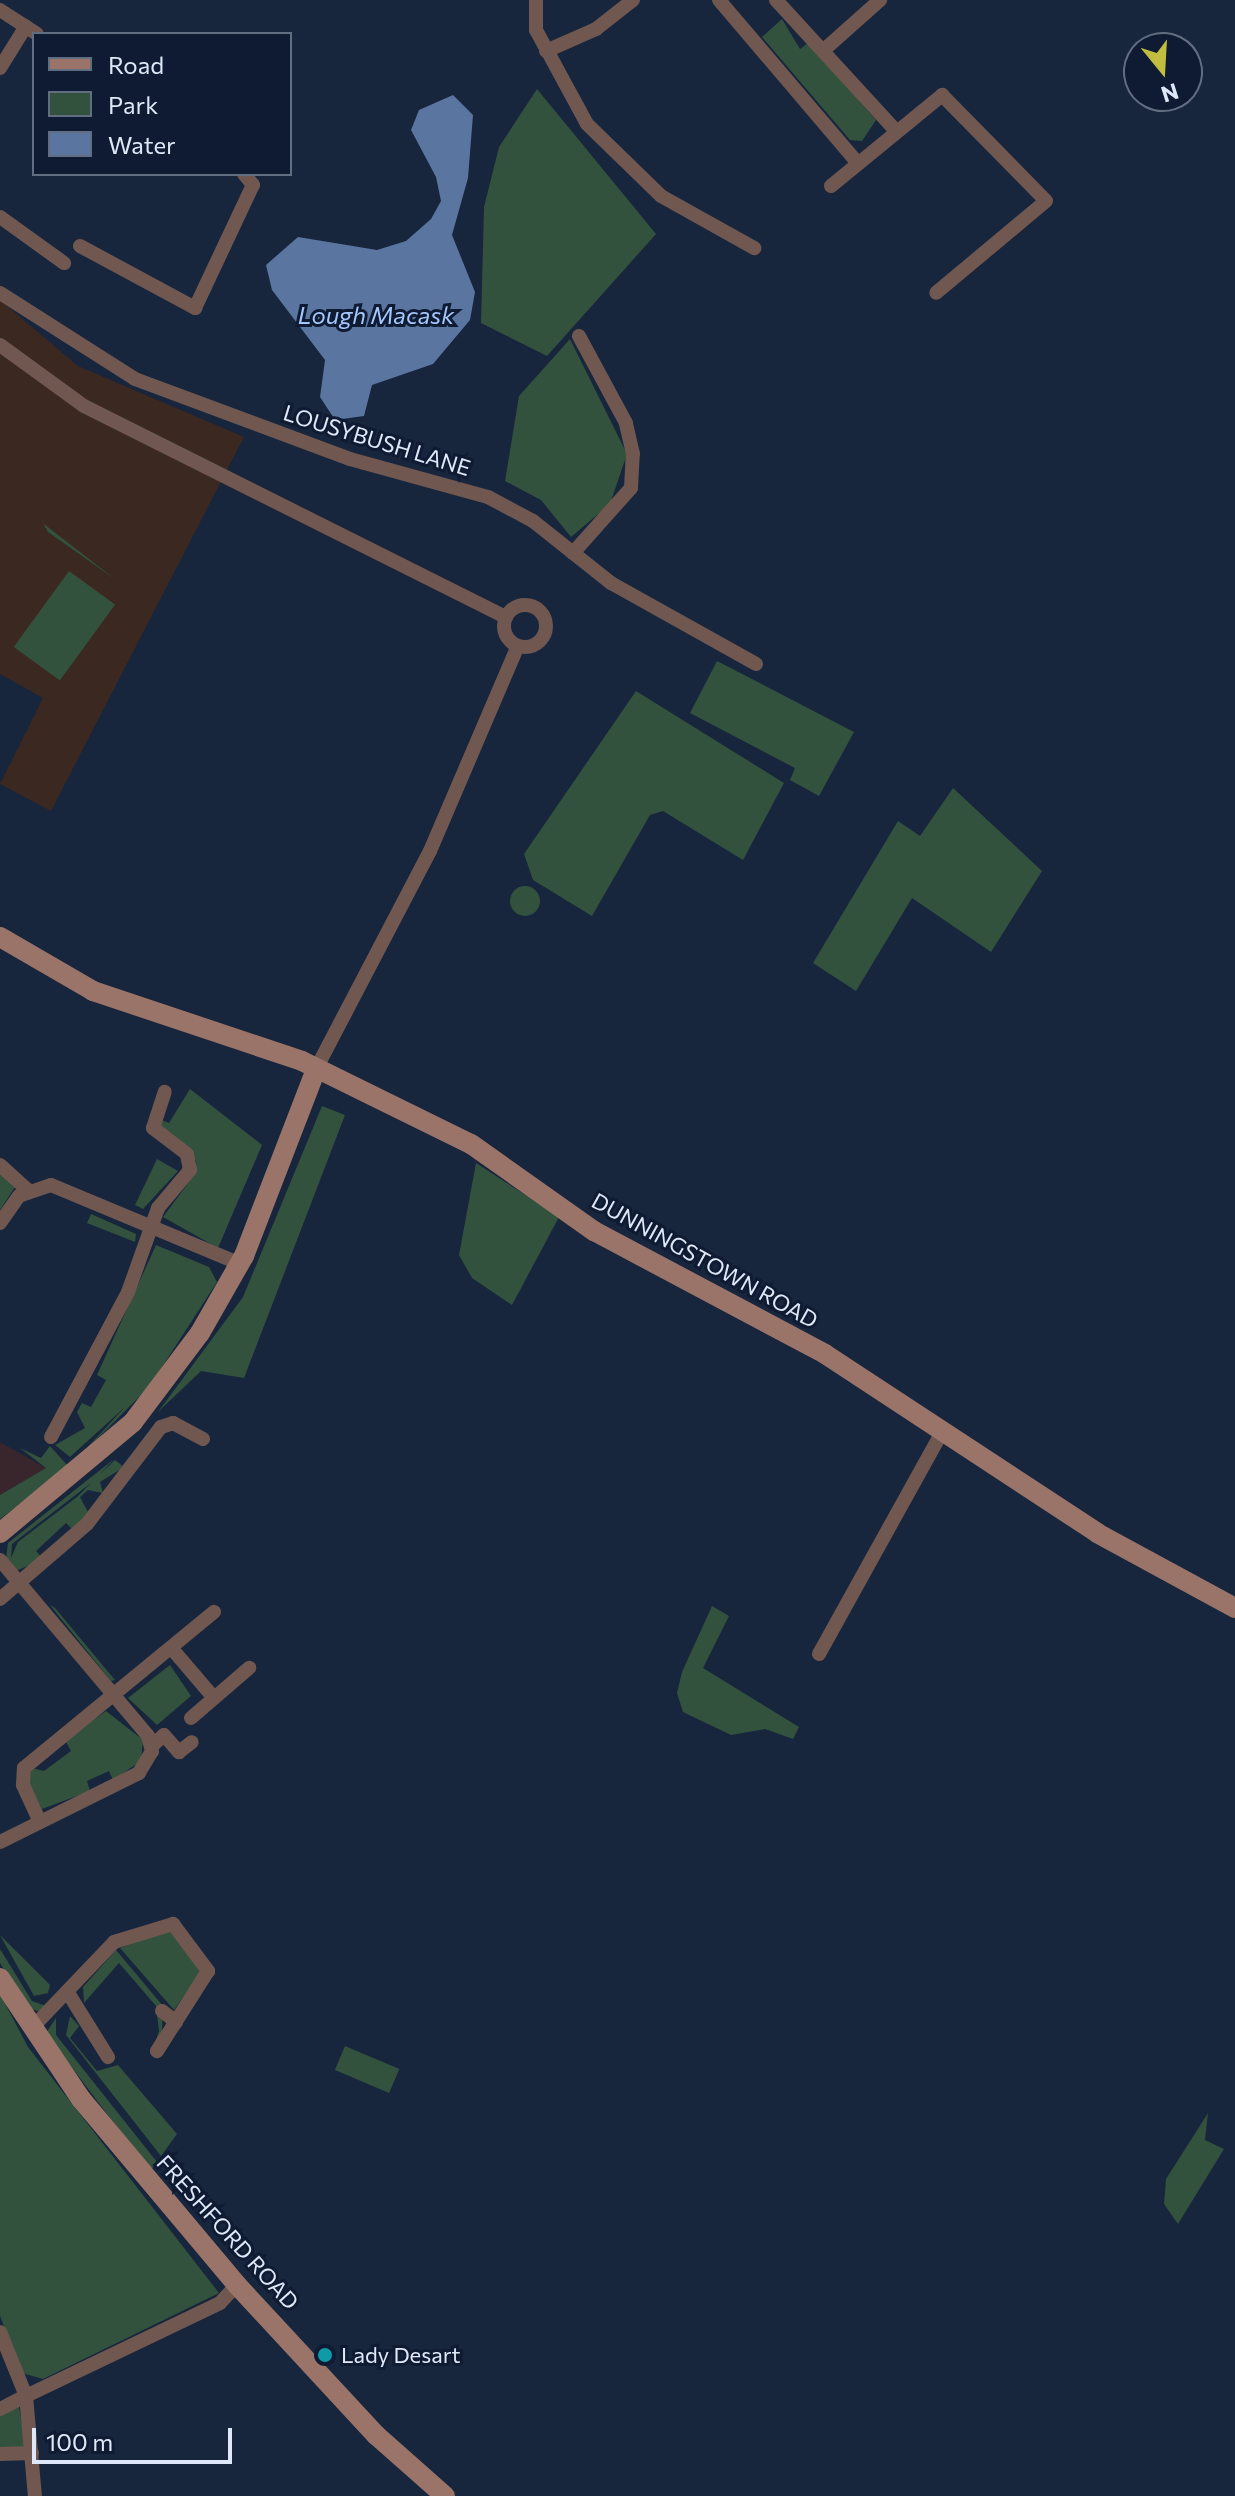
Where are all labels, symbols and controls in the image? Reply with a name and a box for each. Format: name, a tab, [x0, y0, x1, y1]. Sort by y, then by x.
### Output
legend	[32, 32, 292, 176]
north arrow	[1123, 32, 1203, 112]
text: Road	[108, 50, 164, 79]
text: N	[1158, 78, 1182, 109]
text: Park	[108, 90, 158, 119]
text: Water	[108, 130, 176, 159]
water label: Lough Macask	[298, 301, 454, 329]
street label: LOUSYBUSH LANE	[280, 399, 474, 481]
street label: DUNNINGSTOWN ROAD	[587, 1187, 823, 1333]
street label: FRESHFORD ROAD	[152, 2149, 304, 2315]
place label: Lady Desart	[341, 2342, 461, 2368]
marker: Lady Desart	[316, 2346, 334, 2364]
scale bar	[36, 2412, 236, 2462]
text: 100 m	[46, 2427, 113, 2456]

